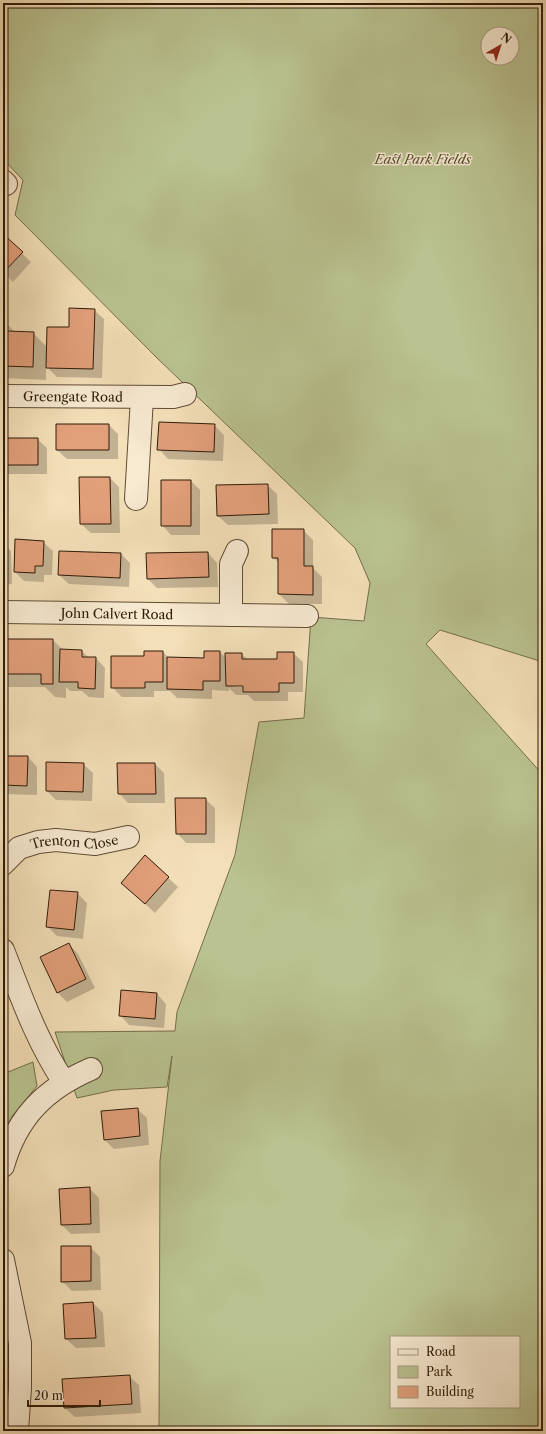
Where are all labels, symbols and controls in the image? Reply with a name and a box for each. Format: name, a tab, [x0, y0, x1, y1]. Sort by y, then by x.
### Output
north arrow	[480, 26, 520, 66]
text: N	[498, 30, 515, 47]
park label: East Park Fields	[374, 151, 471, 167]
street label: Greengate Road	[23, 388, 123, 405]
street label: John Calvert Road	[59, 605, 173, 622]
street label: Trenton Close	[28, 831, 120, 852]
legend	[390, 1336, 520, 1408]
text: Road	[426, 1344, 456, 1359]
text: Park	[426, 1364, 453, 1379]
scale bar	[28, 1382, 100, 1408]
text: Building	[426, 1384, 474, 1399]
text: 20 m	[34, 1388, 63, 1403]

